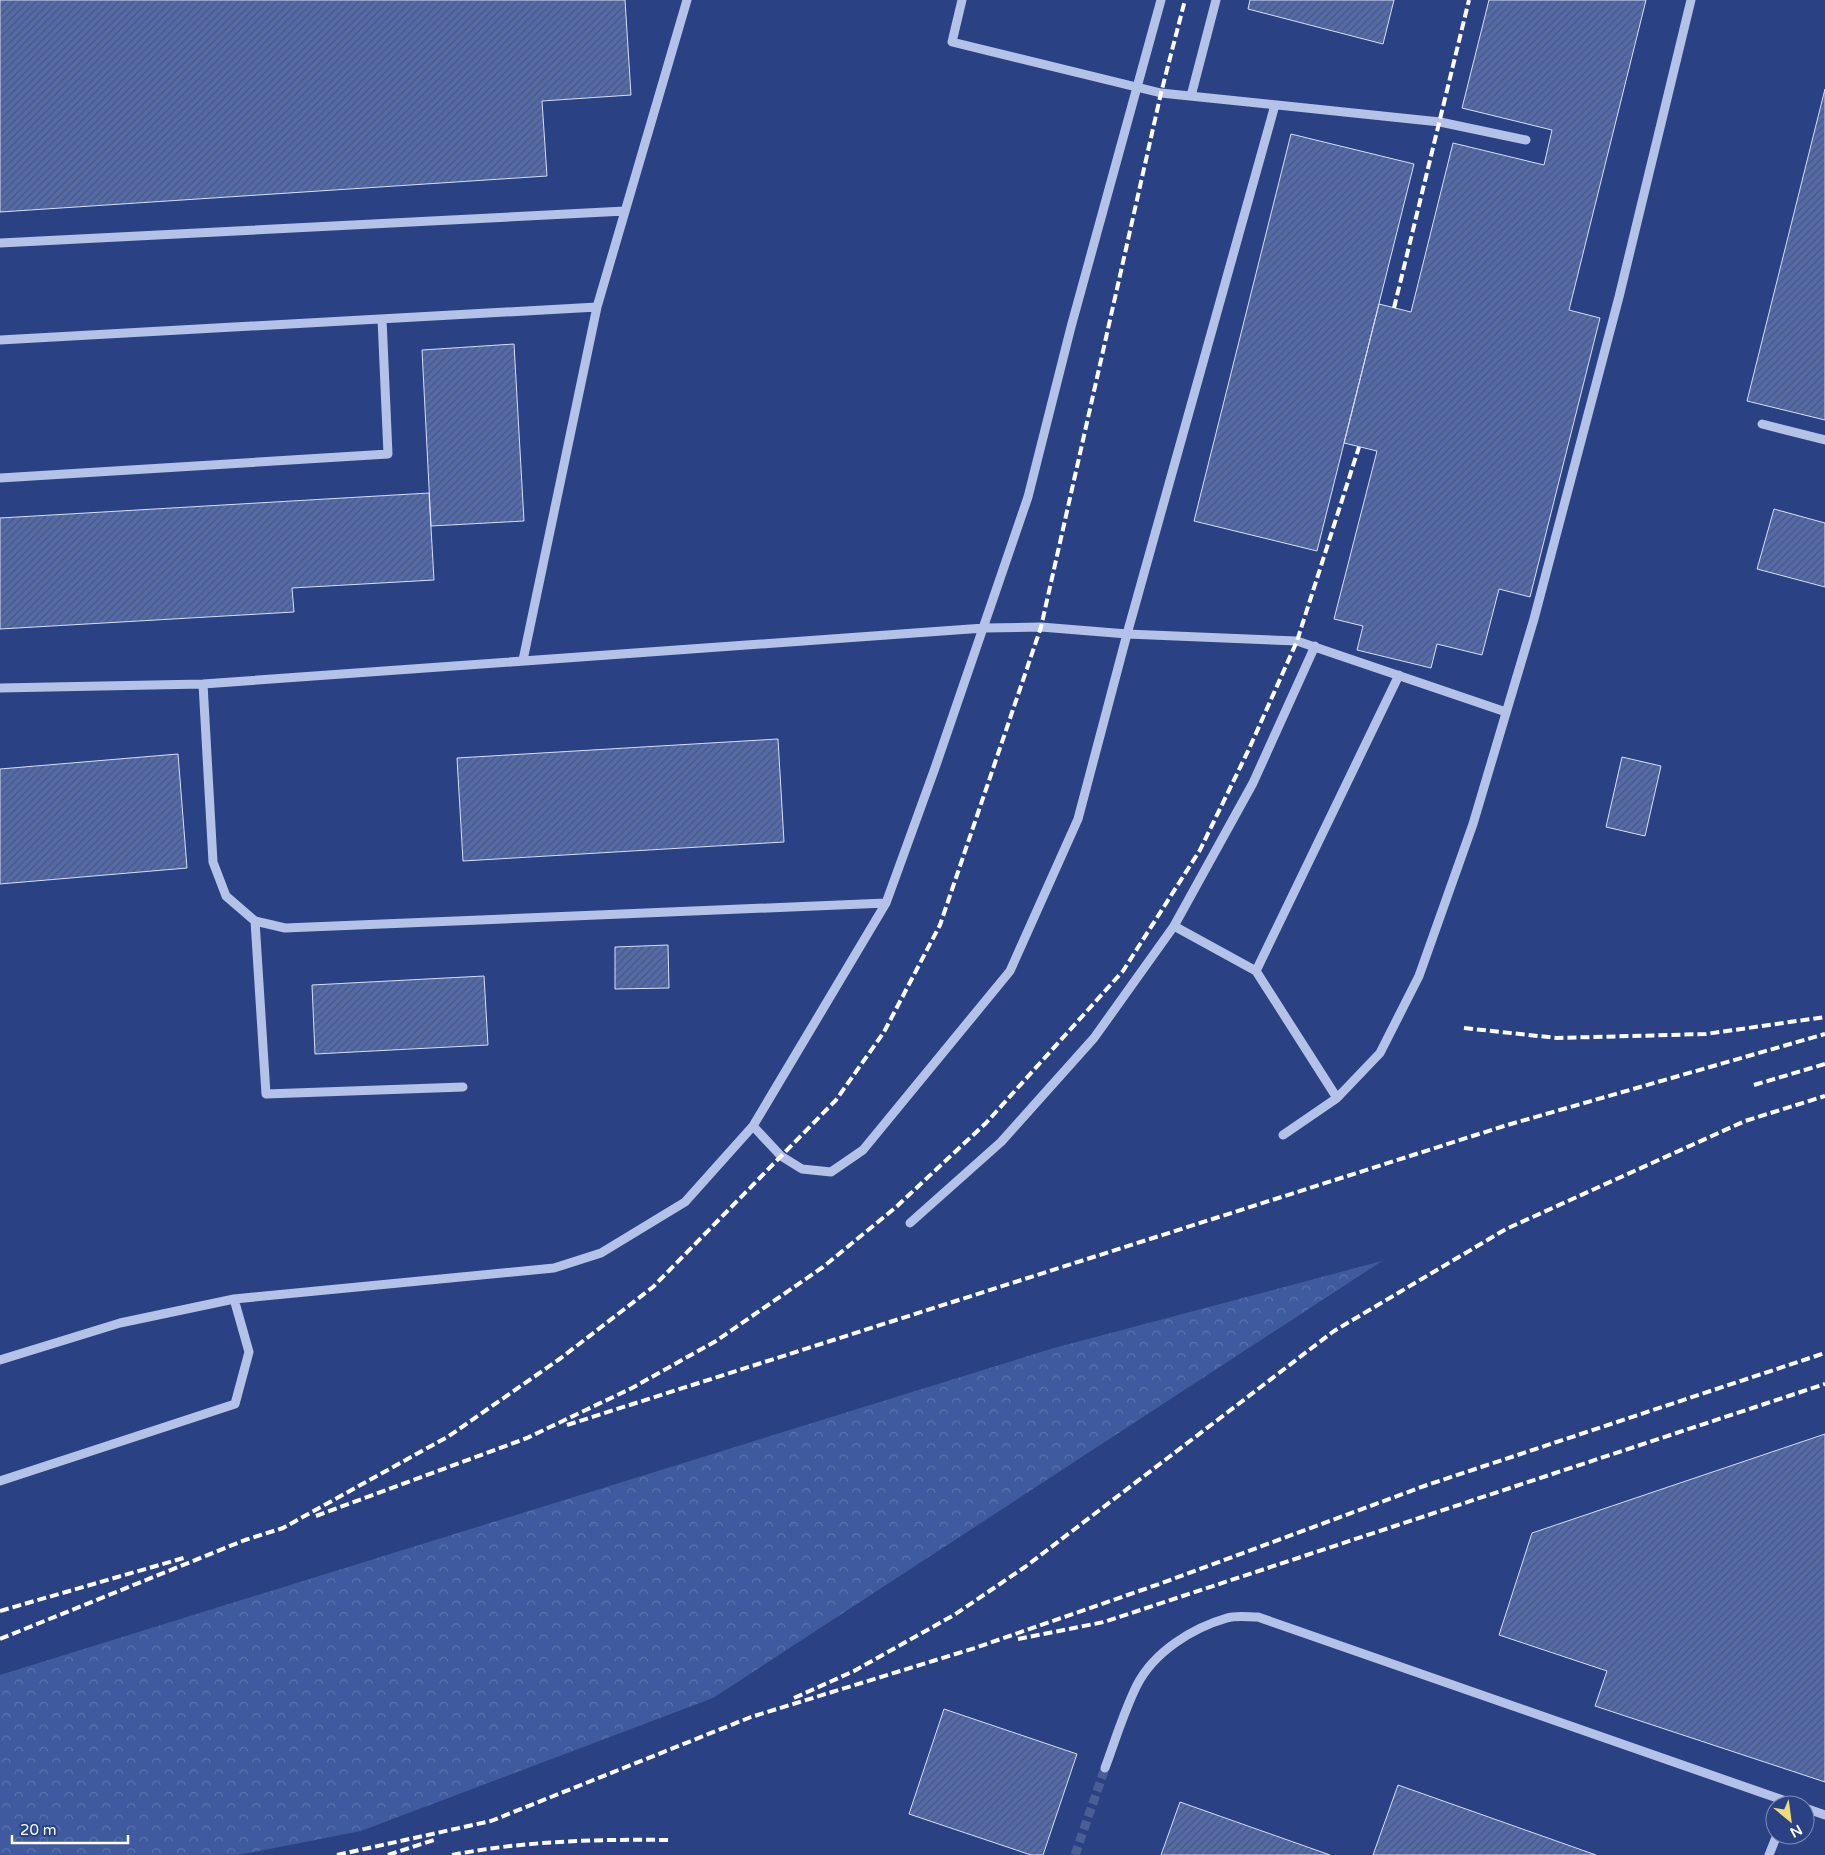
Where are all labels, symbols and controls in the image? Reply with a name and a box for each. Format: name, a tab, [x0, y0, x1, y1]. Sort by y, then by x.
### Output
north arrow	[1765, 1795, 1815, 1845]
scale bar	[12, 1812, 129, 1844]
text: 20 m	[20, 1821, 57, 1839]
text: N	[1787, 1821, 1805, 1841]

